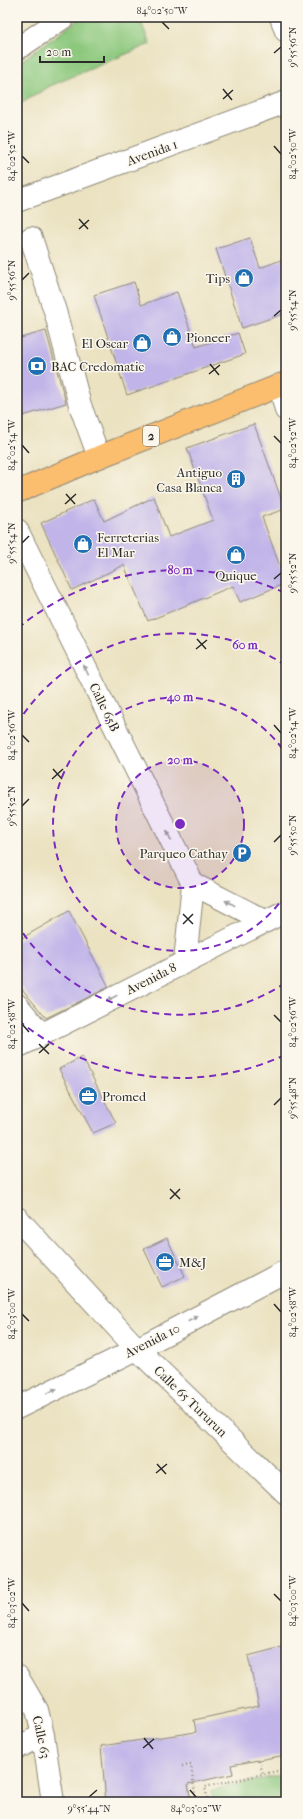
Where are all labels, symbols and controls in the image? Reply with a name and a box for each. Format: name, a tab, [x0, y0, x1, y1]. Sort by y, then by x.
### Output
text: 84°02'50"W	[137, 5, 189, 17]
text: 9°55'56"N	[287, 26, 299, 67]
scale bar	[40, 38, 104, 64]
text: 20 m	[46, 45, 71, 59]
text: 84°02'50"W	[287, 127, 299, 179]
text: 84°02'52"W	[6, 130, 18, 181]
street label: Avenida 1	[124, 136, 179, 169]
text: 9°55'56"N	[6, 259, 18, 300]
shop icon: Tips	[233, 267, 255, 289]
place label: Tips	[206, 271, 230, 286]
text: 9°55'54"N	[287, 289, 299, 331]
shop icon: Pioneer	[161, 326, 183, 348]
place label: Pioneer	[186, 330, 230, 345]
shop icon: El Oscar	[131, 332, 153, 354]
place label: El Oscar	[81, 336, 128, 351]
bank icon: BAC Credomatic	[26, 355, 48, 377]
place label: BAC Credomatic	[51, 359, 145, 374]
text: 84°02'52"W	[287, 417, 299, 468]
text: 84°02'54"W	[6, 418, 18, 471]
road number: 2	[143, 426, 159, 446]
place label: Antiguo Casa Blanca	[156, 465, 223, 495]
building icon: Antiguo Casa Blanca	[225, 468, 247, 490]
text: 9°55'54"N	[6, 522, 18, 564]
place label: Ferreterias El Mar	[97, 530, 159, 560]
shop icon: Ferreterias El Mar	[72, 533, 94, 555]
shop icon: Quique	[225, 544, 247, 566]
text: 9°55'52"N	[287, 552, 299, 593]
text: 80 m	[167, 563, 194, 577]
place label: Quique	[215, 568, 257, 583]
text: 60 m	[232, 638, 259, 652]
one-way arrow	[83, 664, 89, 675]
street label: Calle 65B	[86, 680, 123, 734]
text: 40 m	[166, 690, 194, 705]
text: 84°02'54"W	[287, 706, 299, 759]
text: 84°02'56"W	[6, 708, 18, 760]
text: 20 m	[167, 753, 194, 767]
text: 9°55'52"N	[6, 785, 18, 826]
text: 9°55'50"N	[287, 814, 299, 855]
centre of rings	[173, 817, 187, 831]
one-way arrow	[166, 830, 172, 842]
parking icon: Parqueo Cathay	[231, 842, 253, 864]
place label: Parqueo Cathay	[140, 846, 229, 861]
one-way arrow	[225, 900, 236, 906]
street label: Avenida 8	[123, 959, 179, 998]
one-way arrow	[106, 995, 118, 1001]
text: 84°02'56"W	[287, 995, 299, 1047]
text: 84°02'58"W	[6, 998, 18, 1049]
text: 9°55'48"N	[287, 1077, 299, 1119]
office icon: Promed	[77, 1085, 99, 1107]
place label: Promed	[102, 1089, 147, 1104]
office icon: M&J	[154, 1251, 176, 1273]
place label: M&J	[179, 1255, 207, 1270]
text: 84°02'58"W	[287, 1286, 299, 1337]
text: 84°03'00"W	[6, 1287, 18, 1340]
one-way arrow	[187, 1316, 199, 1323]
street label: Avenida 10	[121, 1320, 182, 1361]
street label: Calle 65 Tururun	[151, 1363, 231, 1440]
one-way arrow	[46, 1388, 58, 1394]
text: 84°03'00"W	[287, 1574, 299, 1627]
text: 84°03'02"W	[6, 1576, 18, 1628]
street label: Calle 63	[30, 1714, 53, 1760]
text: 9°55'44"N	[68, 1803, 111, 1815]
text: 84°03'02"W	[171, 1803, 223, 1815]

